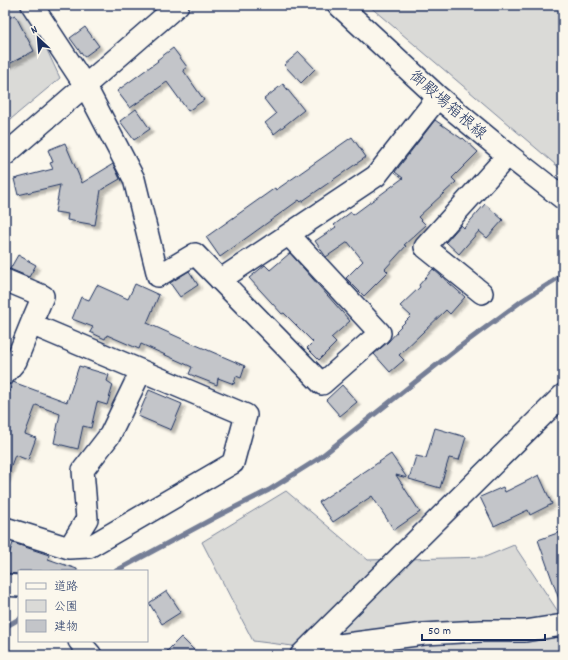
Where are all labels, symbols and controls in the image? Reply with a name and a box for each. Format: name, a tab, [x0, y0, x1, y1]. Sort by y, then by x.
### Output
north arrow	[18, 18, 58, 58]
text: N	[29, 22, 41, 39]
street label: 御殿場箱根線	[404, 66, 491, 146]
legend	[18, 570, 148, 642]
text: 道路	[54, 579, 78, 596]
text: 公園	[54, 599, 78, 616]
scale bar	[422, 616, 545, 642]
text: 建物	[54, 619, 78, 636]
text: 50 m	[428, 623, 451, 640]

